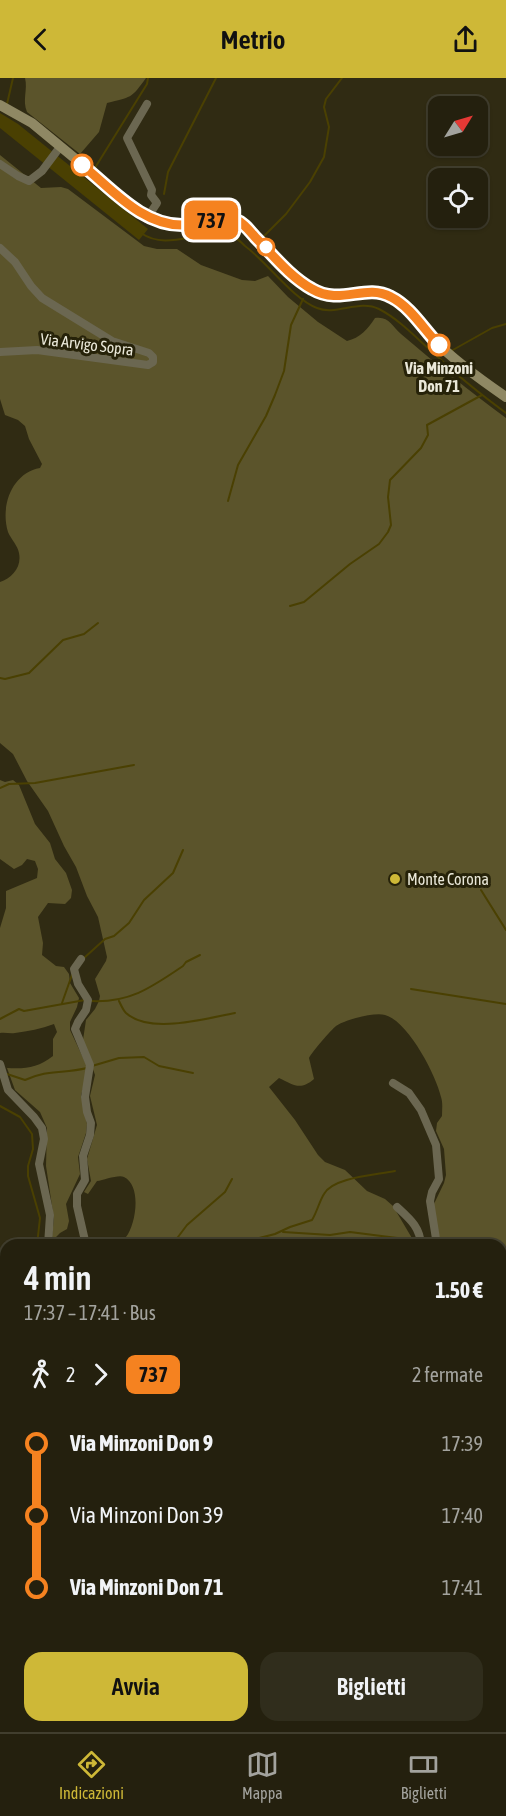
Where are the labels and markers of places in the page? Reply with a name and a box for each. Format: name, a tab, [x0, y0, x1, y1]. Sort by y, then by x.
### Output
unlabelled marker	[71, 154, 93, 176]
unlabelled marker	[257, 238, 275, 256]
marker: Via Minzoni Don 71	[428, 334, 450, 356]
place label: Via Minzoni Don 71	[404, 359, 473, 395]
place label: Monte Corona	[407, 870, 489, 888]
marker: Monte Corona	[388, 872, 402, 886]

